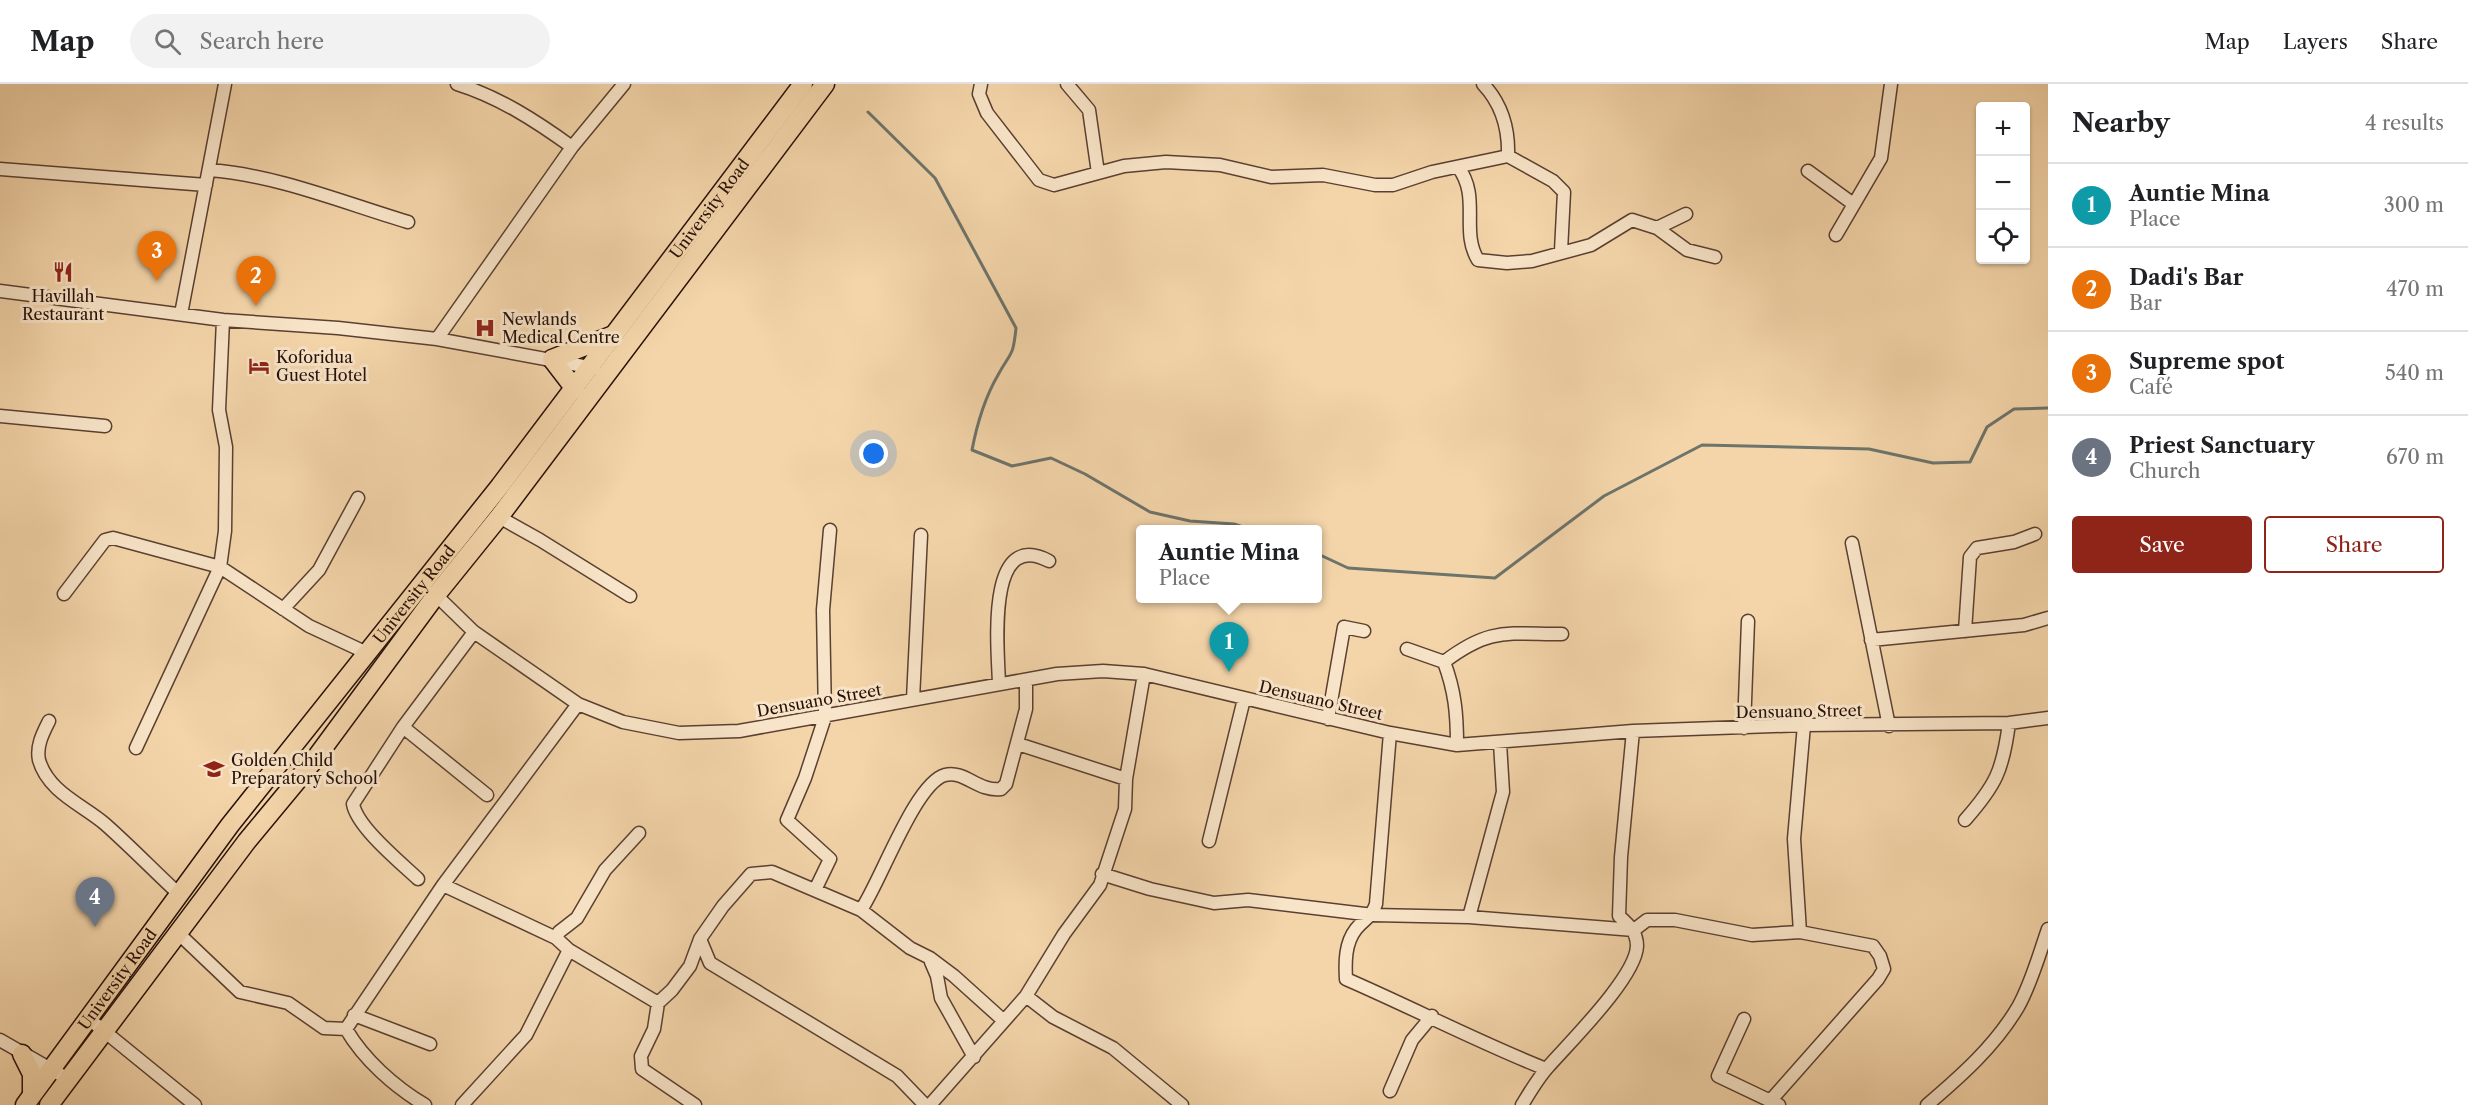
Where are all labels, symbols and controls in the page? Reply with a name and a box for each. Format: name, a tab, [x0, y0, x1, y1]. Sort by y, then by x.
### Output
search box	[130, 14, 550, 68]
text: Map	[30, 24, 94, 58]
icon: search	[151, 25, 184, 58]
text: Search here	[199, 28, 324, 55]
text: Map	[2205, 29, 2250, 54]
text: Layers	[2283, 29, 2348, 54]
text: Share	[2381, 29, 2438, 54]
map controls	[1976, 102, 2030, 264]
button: +	[1976, 102, 2030, 156]
text: Nearby	[2072, 107, 2170, 139]
text: 4 results	[2365, 111, 2444, 135]
street label: University Road	[665, 154, 754, 263]
button: −	[1976, 156, 2030, 210]
text: Auntie Mina	[2129, 180, 2270, 207]
text: 1	[2087, 193, 2096, 217]
text: 300 m	[2384, 193, 2444, 217]
text: Place	[2129, 207, 2180, 231]
button: locate	[1976, 210, 2030, 264]
pin: 3	[138, 232, 176, 281]
pin: 2	[236, 256, 276, 306]
restaurant icon: Havillah Restaurant	[51, 260, 75, 284]
text: Dadi's Bar	[2129, 264, 2243, 291]
text: 2	[2086, 277, 2097, 301]
text: 470 m	[2386, 277, 2444, 301]
place label: Havillah Restaurant	[22, 286, 104, 324]
text: Bar	[2129, 291, 2162, 315]
place label: Newlands Medical Centre	[502, 309, 620, 347]
hospital icon: Newlands Medical Centre	[473, 316, 497, 340]
place label: Koforidua Guest Hotel	[276, 347, 367, 385]
text: Supreme spot	[2129, 348, 2284, 375]
hotel icon: Koforidua Guest Hotel	[247, 354, 271, 378]
text: 3	[2086, 361, 2097, 385]
text: 540 m	[2385, 361, 2444, 385]
text: Café	[2129, 375, 2173, 399]
text: Priest Sanctuary	[2129, 432, 2315, 459]
your location	[859, 439, 888, 468]
text: 4	[2086, 445, 2097, 469]
text: 670 m	[2386, 445, 2444, 469]
text: Church	[2129, 459, 2200, 483]
button: Save	[2072, 516, 2252, 573]
button: Share	[2264, 516, 2444, 573]
popup	[1136, 525, 1322, 603]
text: Auntie Mina	[1159, 539, 1299, 566]
street label: University Road	[368, 541, 459, 648]
text: Place	[1159, 566, 1210, 590]
pin: 1	[1210, 622, 1248, 672]
street label: Densuano Street	[1257, 676, 1385, 724]
street label: Densuano Street	[755, 679, 883, 721]
street label: Densuano Street	[1736, 700, 1863, 722]
place label: Golden Child Preparatory School	[231, 750, 378, 788]
school or university icon: Golden Child Preparatory School	[202, 757, 226, 781]
pin: 4	[76, 878, 115, 927]
street label: University Road	[74, 924, 161, 1034]

